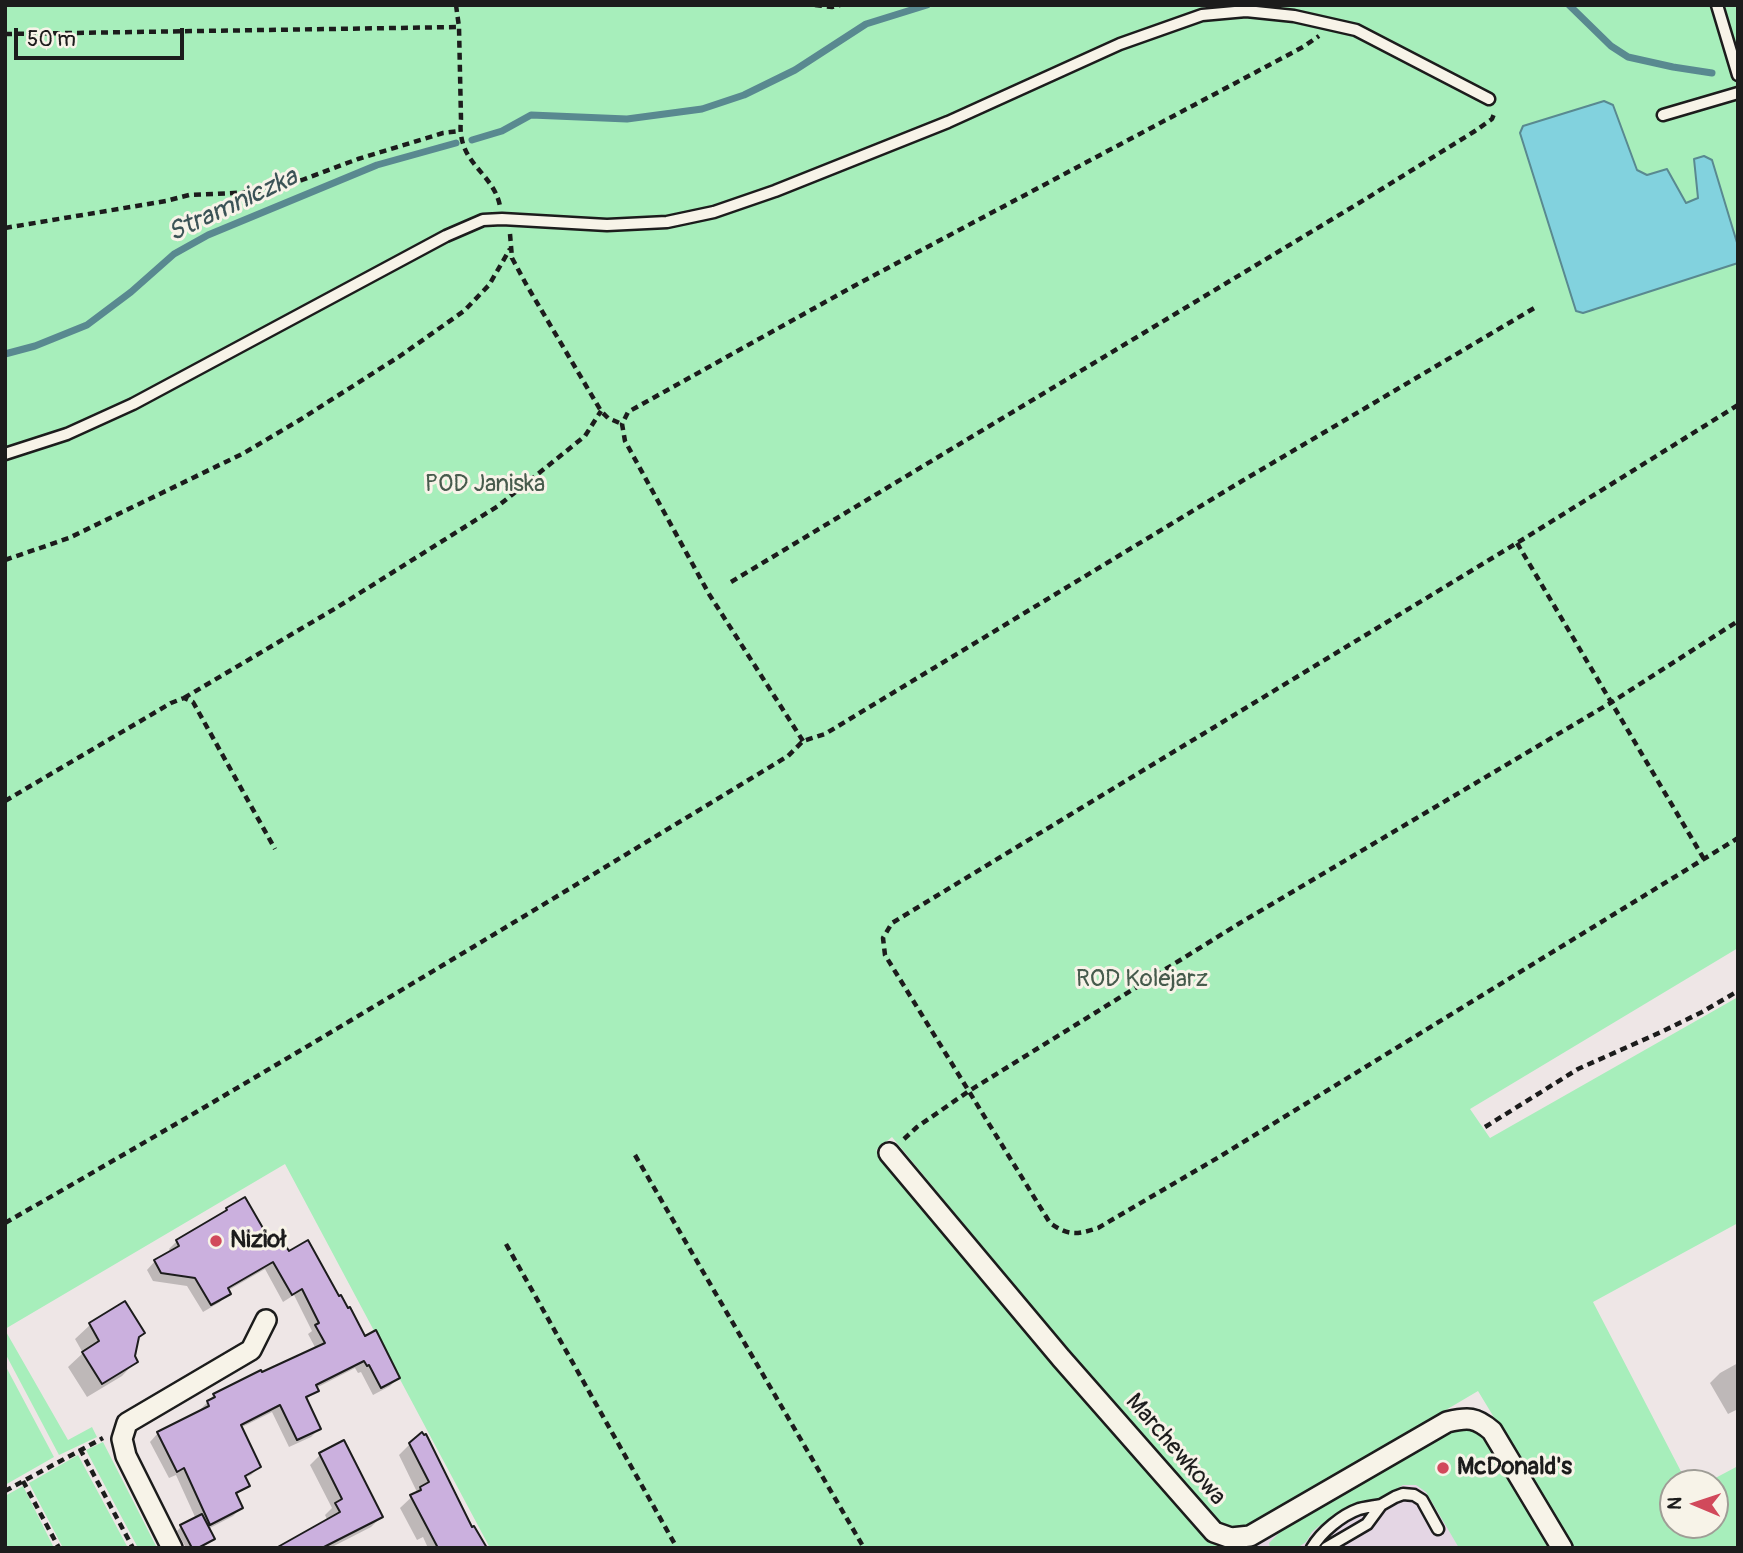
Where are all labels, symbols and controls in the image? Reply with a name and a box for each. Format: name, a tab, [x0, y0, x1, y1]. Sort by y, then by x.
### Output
scale bar	[18, 14, 187, 58]
text: 50 m	[27, 26, 76, 53]
water label: Stramniczka	[163, 162, 303, 250]
park label: POD Janiska	[425, 471, 545, 499]
park label: ROD Kolejarz	[1076, 966, 1208, 994]
place label: Nizioł	[230, 1227, 286, 1255]
marker: Nizioł	[208, 1233, 224, 1249]
street label: Marchewkowa	[1119, 1388, 1231, 1512]
place label: McDonald's	[1457, 1454, 1572, 1482]
marker: McDonald's	[1435, 1460, 1451, 1476]
north arrow	[1659, 1469, 1729, 1539]
text: N	[1663, 1497, 1687, 1510]

